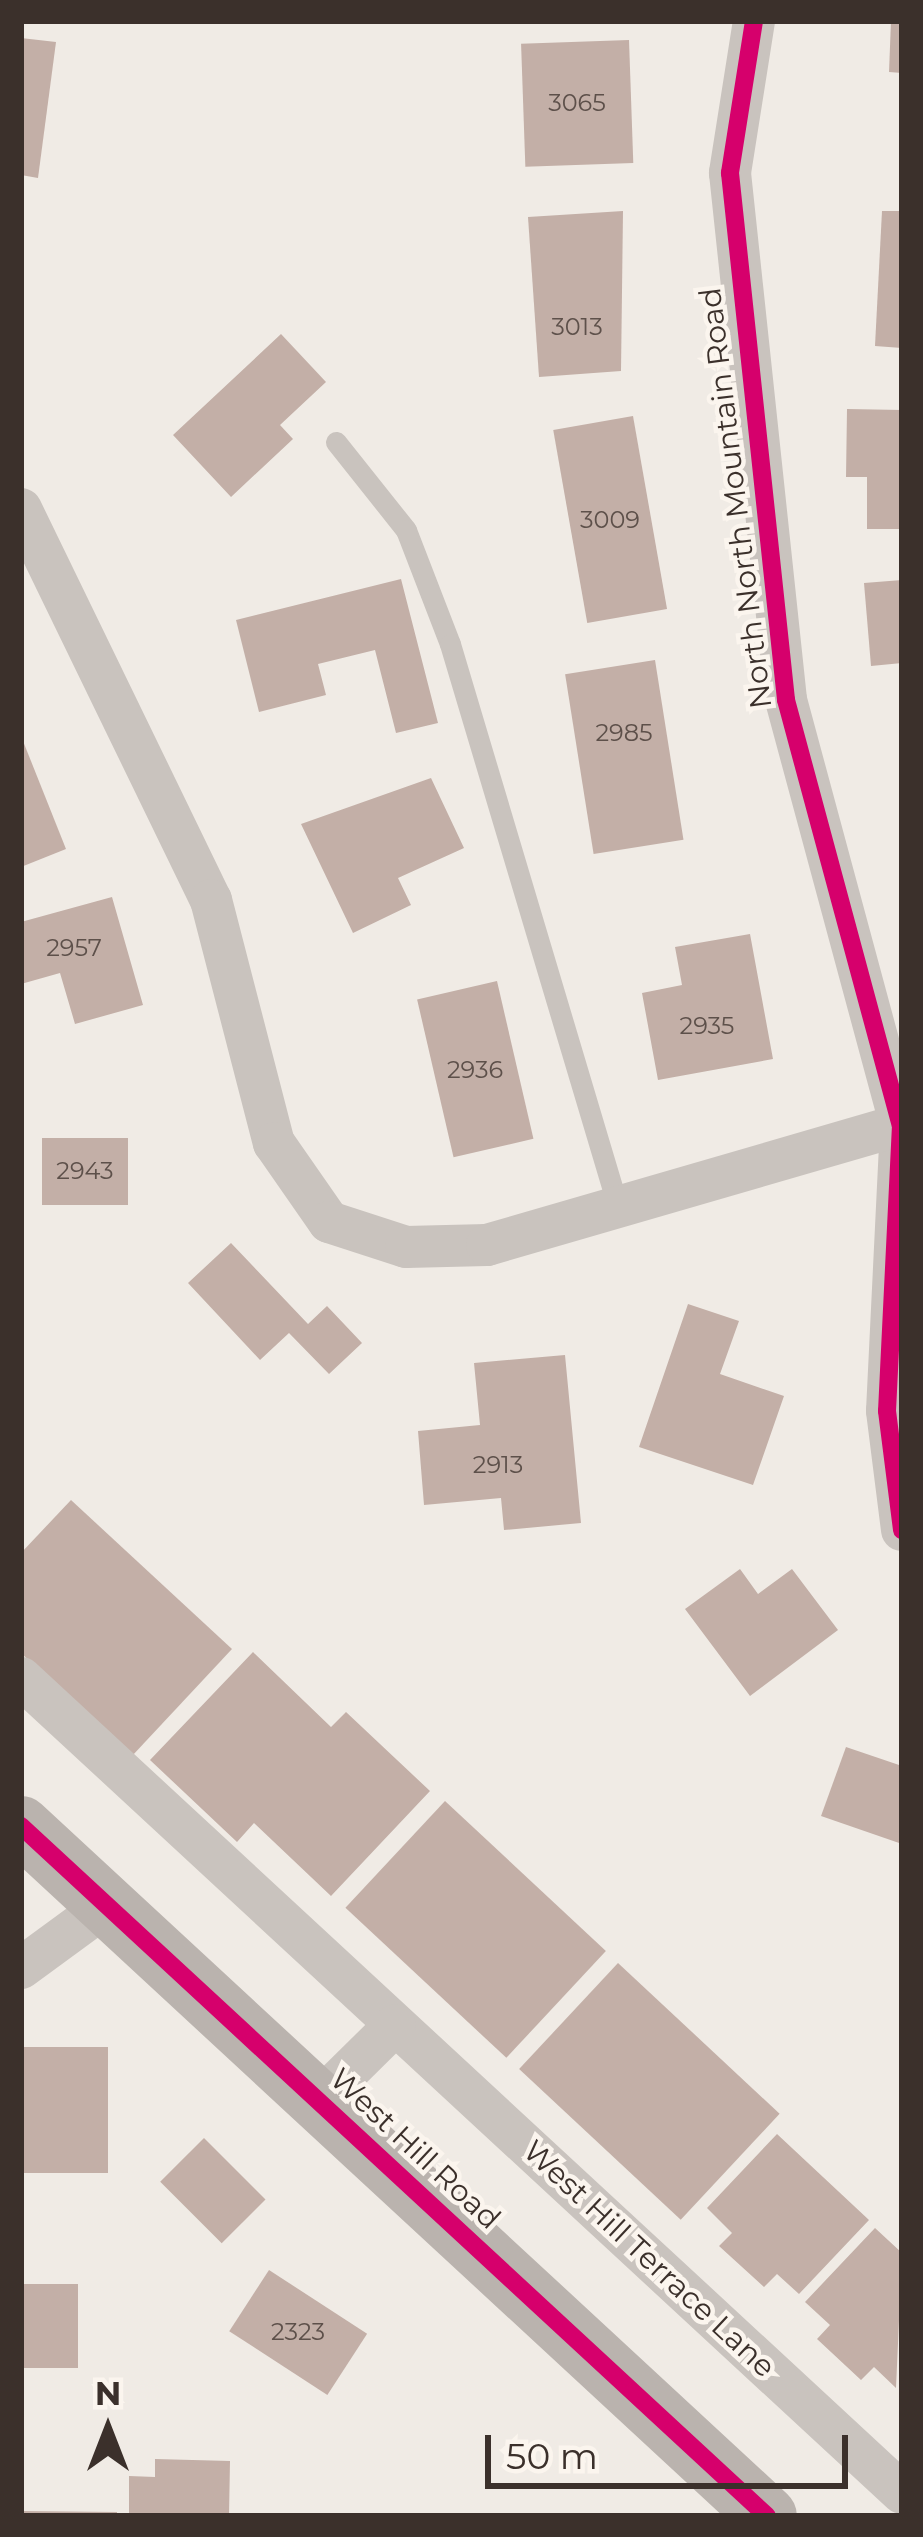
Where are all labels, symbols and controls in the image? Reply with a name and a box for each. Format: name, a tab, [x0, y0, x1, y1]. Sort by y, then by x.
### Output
house number: 3065	[548, 89, 606, 117]
street label: North North Mountain Road	[692, 285, 780, 711]
house number: 3013	[551, 313, 603, 341]
house number: 3009	[580, 506, 640, 534]
house number: 2985	[595, 719, 653, 747]
house number: 2957	[46, 934, 102, 962]
house number: 2935	[680, 1012, 734, 1040]
house number: 2936	[447, 1056, 503, 1084]
house number: 2943	[56, 1157, 114, 1185]
house number: 2913	[473, 1451, 523, 1479]
street label: West Hill Road	[323, 2061, 507, 2237]
street label: West Hill Terrace Lane	[516, 2133, 782, 2385]
house number: 2323	[271, 2318, 325, 2346]
north arrow	[48, 2369, 168, 2489]
text: N	[95, 2373, 121, 2413]
scale bar	[491, 2411, 854, 2485]
text: 50 m	[506, 2434, 598, 2478]

